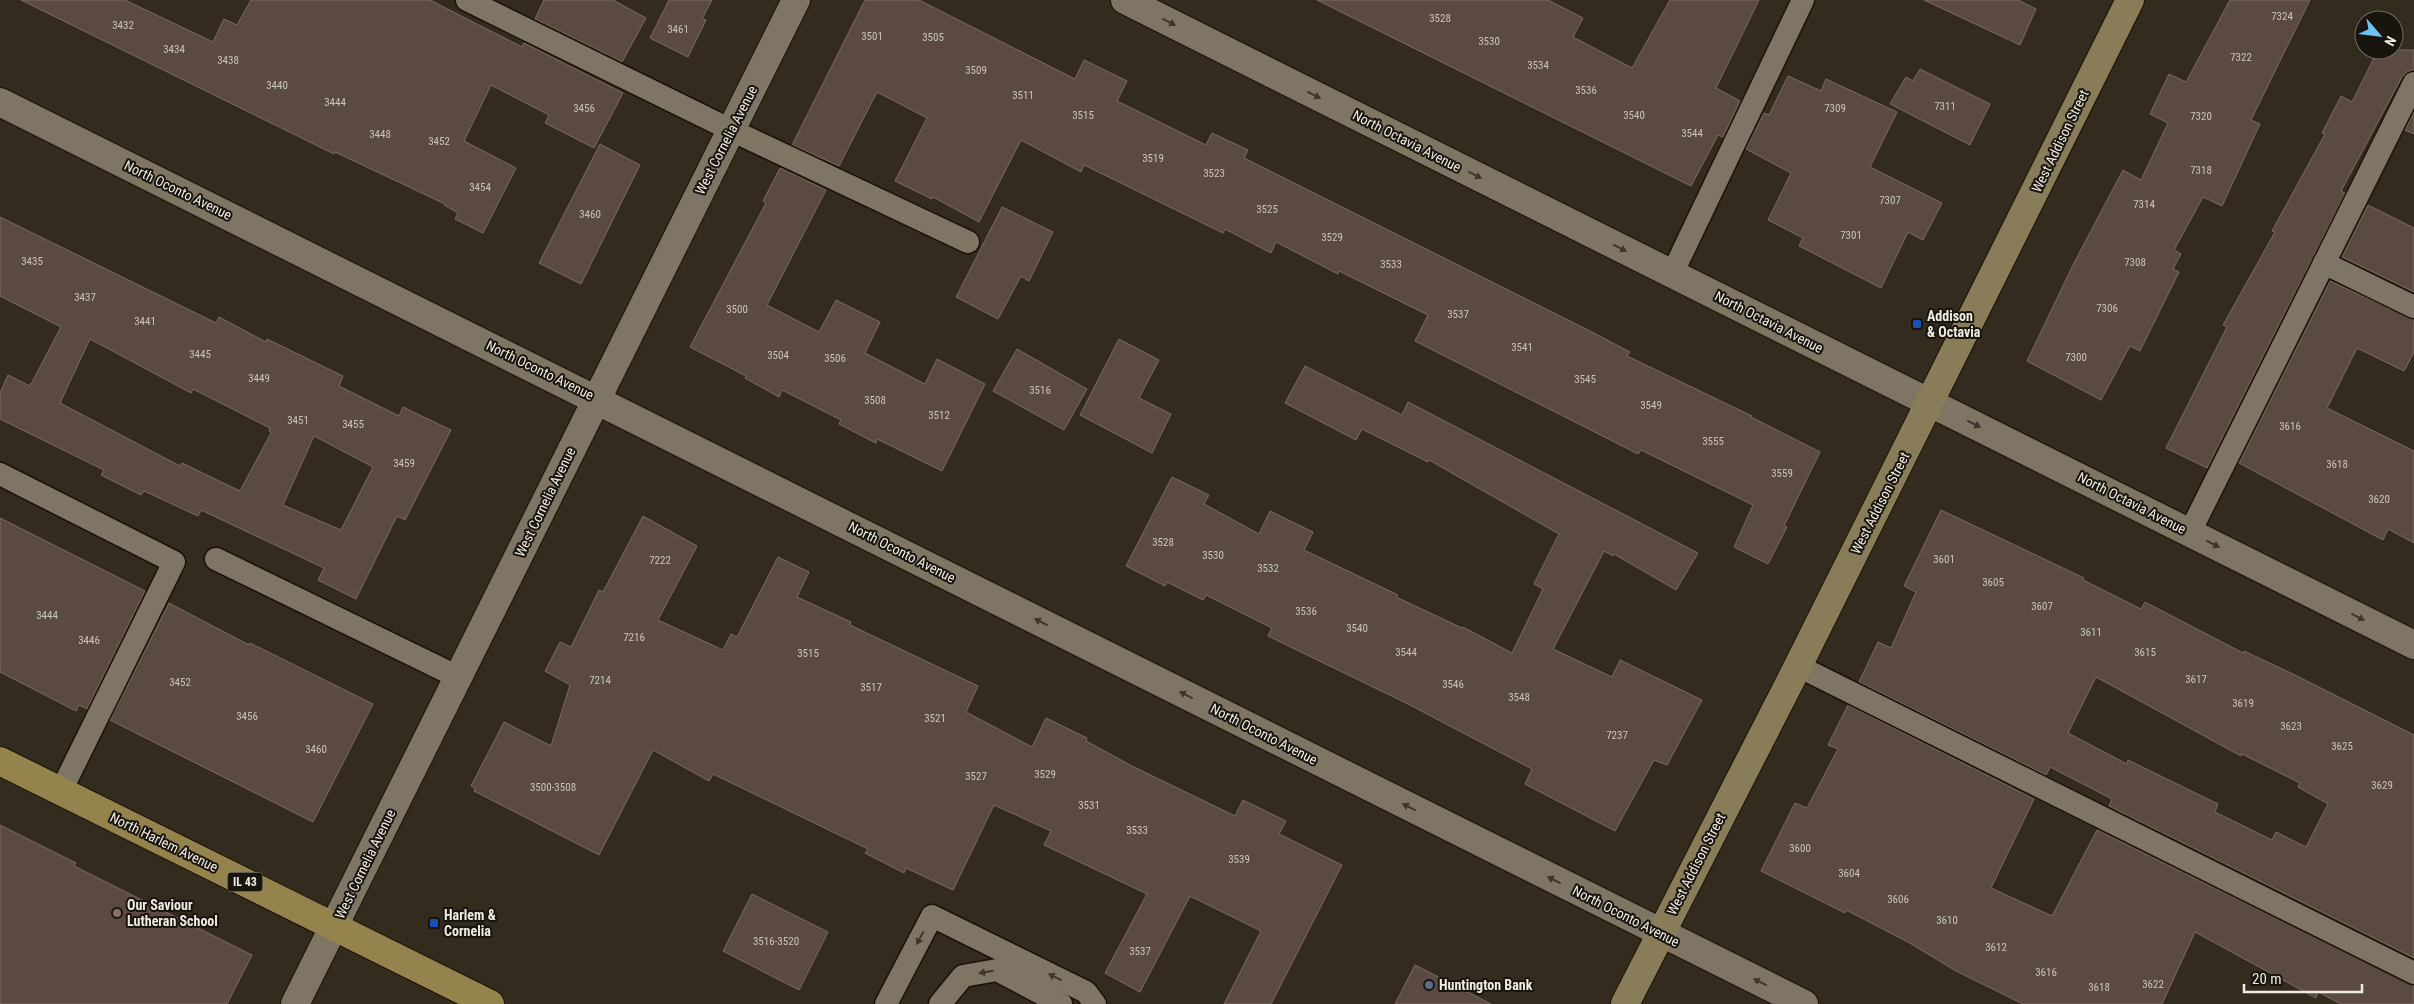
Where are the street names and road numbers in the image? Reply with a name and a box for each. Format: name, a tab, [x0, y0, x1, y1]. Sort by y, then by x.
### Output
street label: West Cornelia Avenue	[692, 83, 761, 197]
street label: West Addison Street	[2028, 87, 2092, 195]
street label: North Octavia Avenue	[1350, 107, 1464, 175]
street label: North Oconto Avenue	[122, 157, 235, 223]
street label: North Octavia Avenue	[1712, 288, 1826, 356]
street label: North Oconto Avenue	[484, 337, 597, 403]
street label: West Cornelia Avenue	[512, 444, 579, 559]
street label: West Addison Street	[1847, 449, 1913, 557]
street label: North Octavia Avenue	[2075, 469, 2189, 537]
street label: North Oconto Avenue	[846, 518, 958, 586]
street label: North Oconto Avenue	[1208, 700, 1320, 768]
street label: West Cornelia Avenue	[332, 806, 399, 921]
street label: North Harlem Avenue	[107, 809, 221, 875]
street label: West Addison Street	[1663, 810, 1729, 918]
road number: IL 43	[228, 872, 262, 892]
street label: North Oconto Avenue	[1570, 882, 1682, 950]

